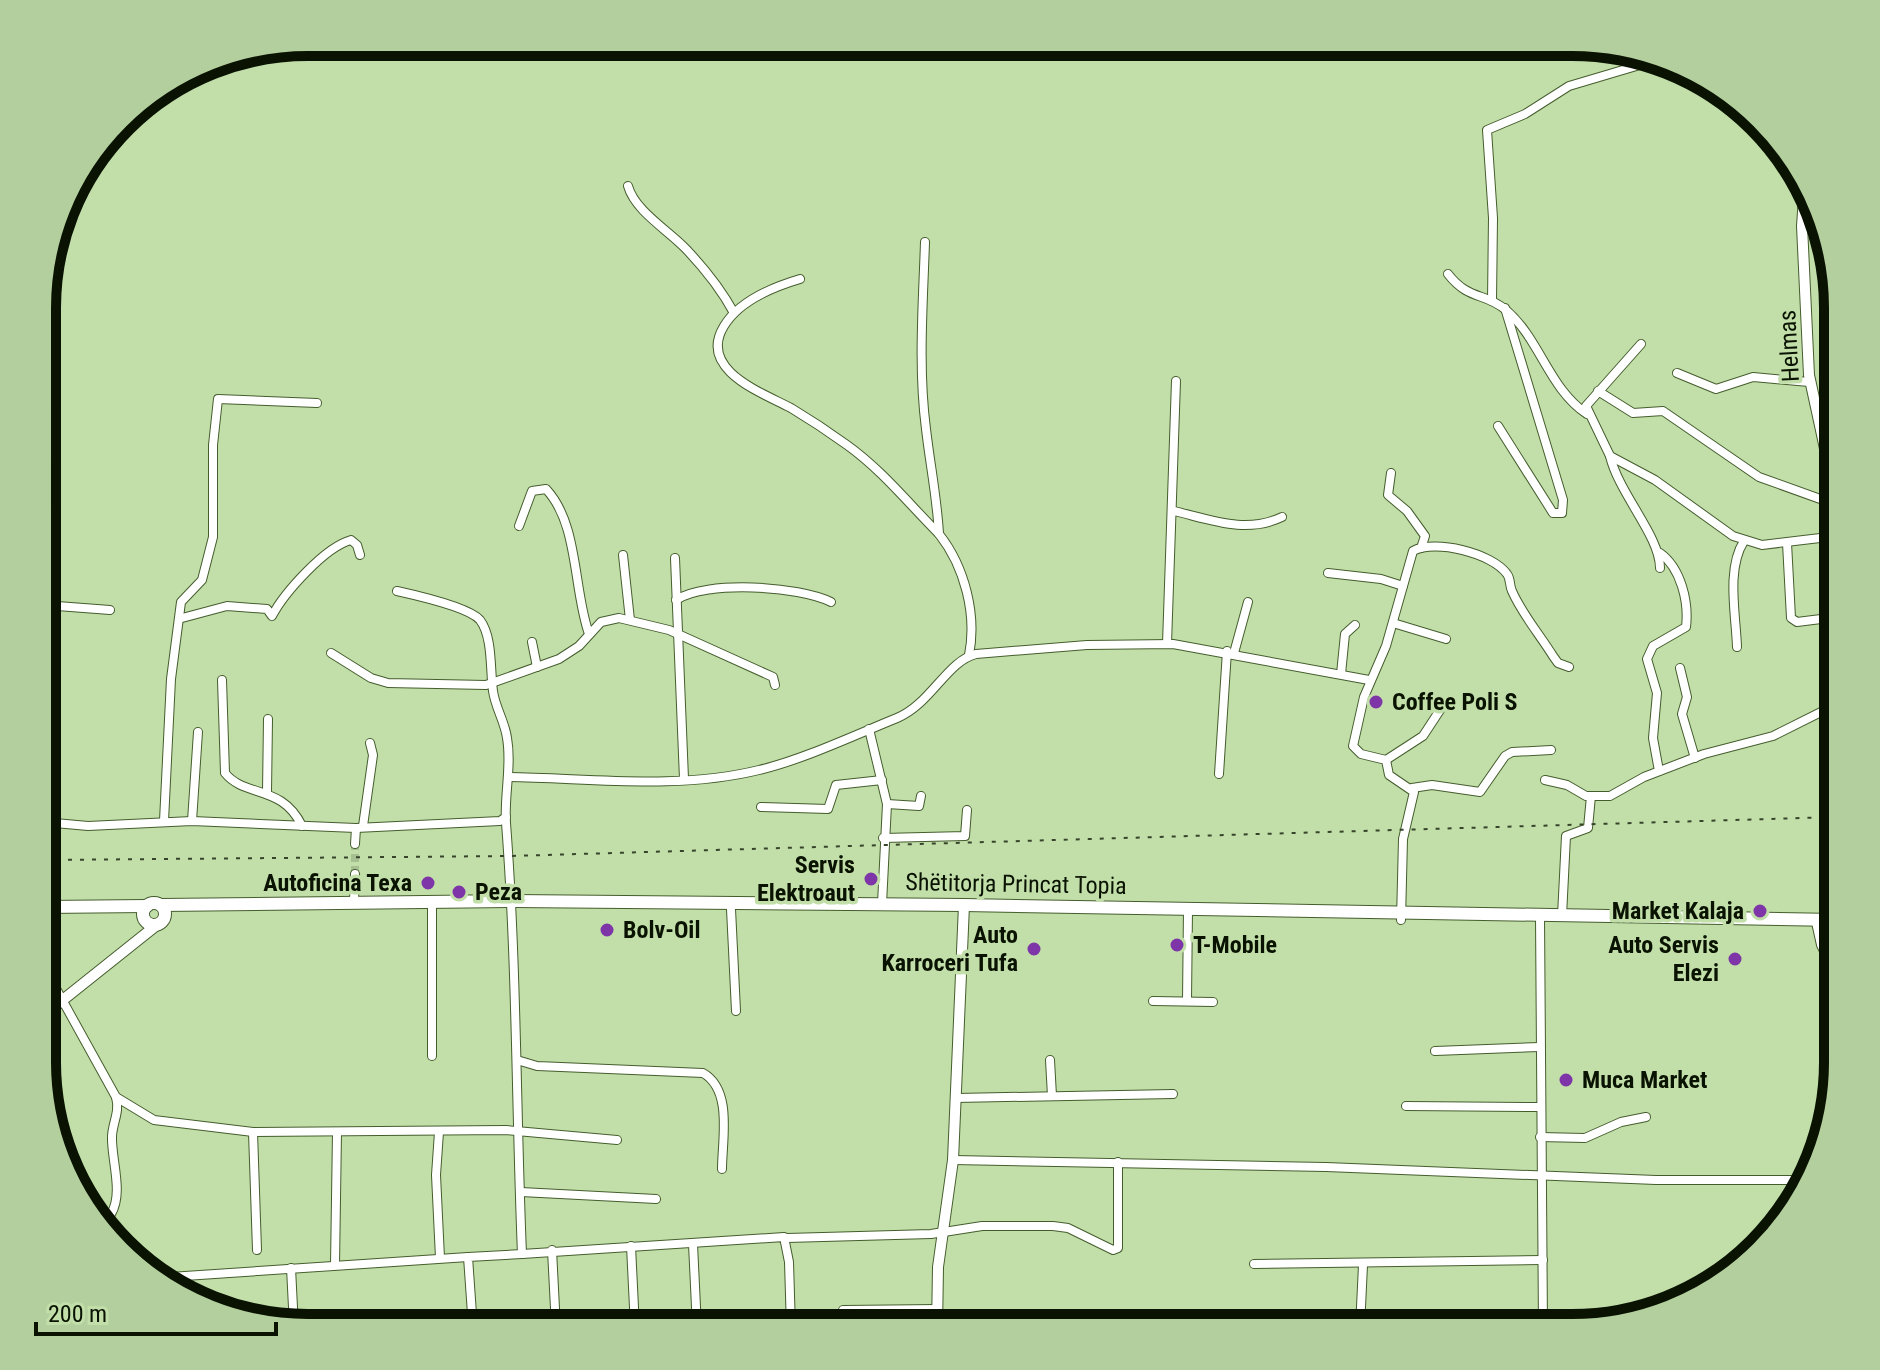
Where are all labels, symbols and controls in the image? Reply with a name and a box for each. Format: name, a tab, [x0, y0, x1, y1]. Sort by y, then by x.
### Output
street label: Helmas	[1773, 309, 1805, 383]
place label: Coffee Poli S	[1392, 688, 1518, 716]
marker: Coffee Poli S	[1367, 693, 1385, 711]
place label: Servis Elektroaut	[757, 851, 855, 907]
street label: Shëtitorja Princat Topia	[905, 868, 1127, 900]
place label: Autoficina Texa	[263, 869, 412, 897]
marker: Servis Elektroaut	[862, 870, 880, 888]
marker: Autoficina Texa	[419, 874, 437, 892]
place label: Peza	[475, 878, 522, 906]
marker: Peza	[450, 883, 468, 901]
place label: Market Kalaja	[1612, 897, 1744, 925]
marker: Market Kalaja	[1751, 902, 1769, 920]
place label: Bolv-Oil	[623, 916, 700, 944]
marker: Bolv-Oil	[598, 921, 616, 939]
place label: Auto Karroceri Tufa	[881, 921, 1018, 977]
place label: T-Mobile	[1193, 931, 1277, 959]
place label: Auto Servis Elezi	[1608, 931, 1719, 987]
marker: T-Mobile	[1168, 936, 1186, 954]
marker: Auto Karroceri Tufa	[1025, 940, 1043, 958]
marker: Auto Servis Elezi	[1726, 950, 1744, 968]
place label: Muca Market	[1582, 1066, 1707, 1094]
marker: Muca Market	[1557, 1071, 1575, 1089]
scale bar	[36, 1286, 276, 1336]
text: 200 m	[48, 1300, 107, 1328]

